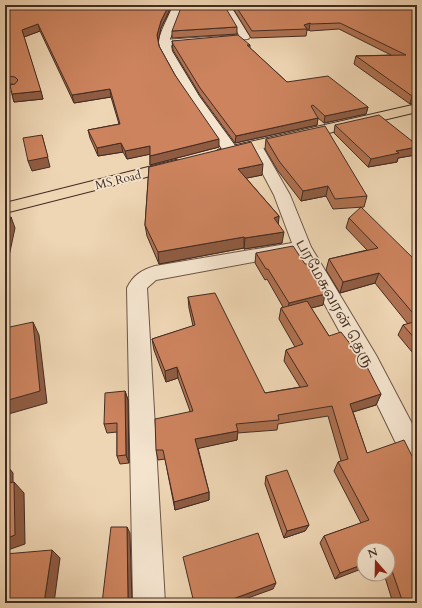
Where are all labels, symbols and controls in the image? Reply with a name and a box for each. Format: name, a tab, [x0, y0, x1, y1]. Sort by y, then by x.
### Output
street label: MS Road	[93, 166, 143, 193]
street label: பரமேசுவரன் தெரு	[291, 236, 378, 371]
north arrow	[356, 542, 396, 582]
text: N	[366, 544, 380, 562]

